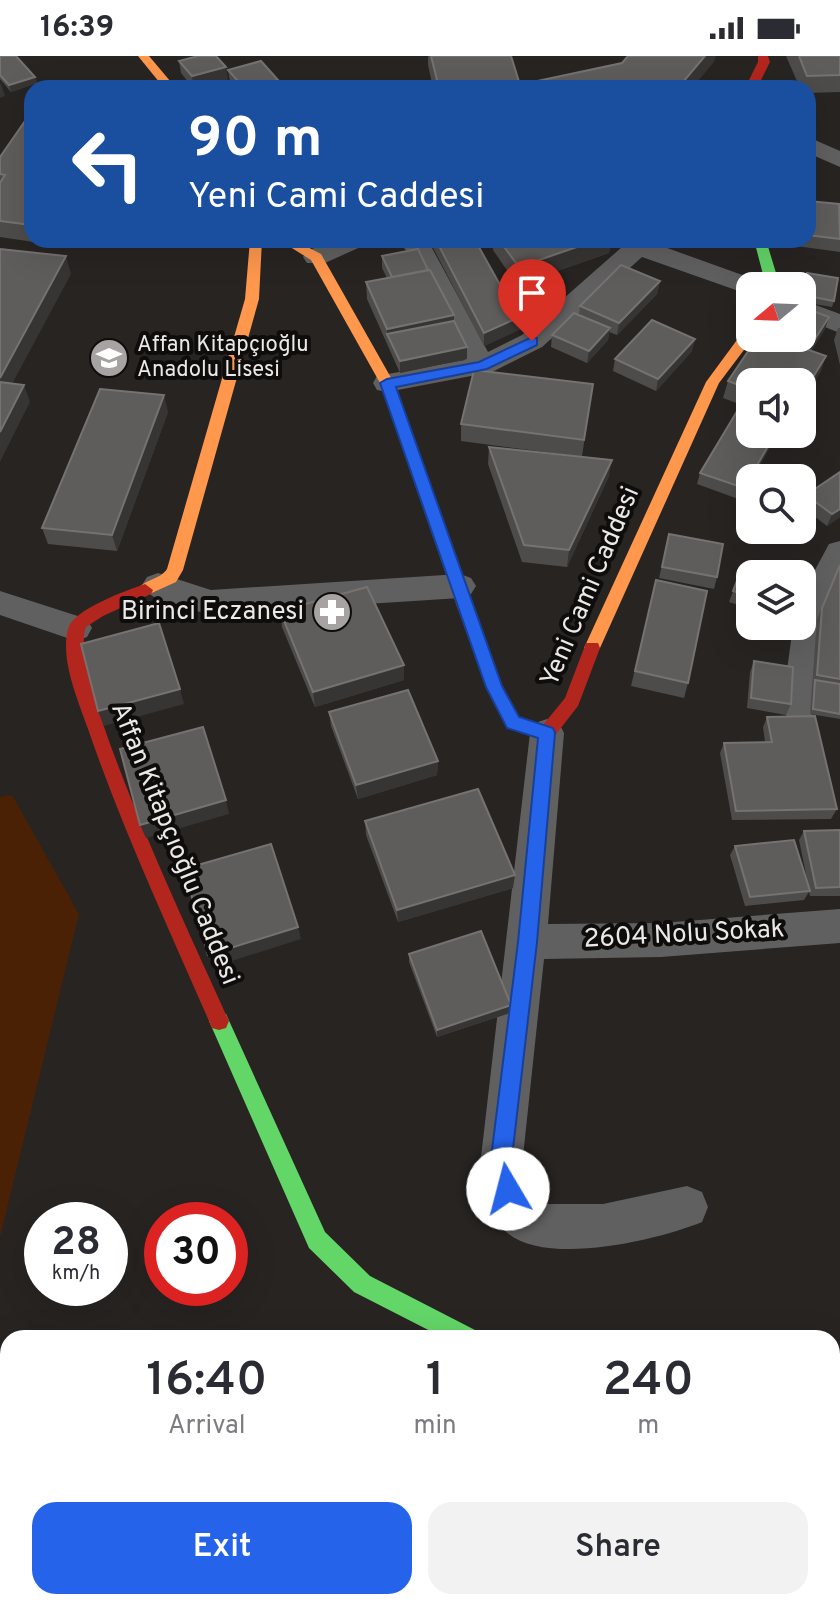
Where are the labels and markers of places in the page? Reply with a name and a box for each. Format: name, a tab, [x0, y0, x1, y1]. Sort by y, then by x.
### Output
pin	[498, 259, 566, 341]
place label: Affan Kitapçıoğlu Anadolu Lisesi	[137, 332, 309, 384]
school or university icon: Affan Kitapçıoğlu Anadolu Lisesi	[88, 337, 130, 379]
pharmacy icon: Birinci Eczanesi	[311, 591, 353, 633]
place label: Birinci Eczanesi	[121, 596, 304, 629]

